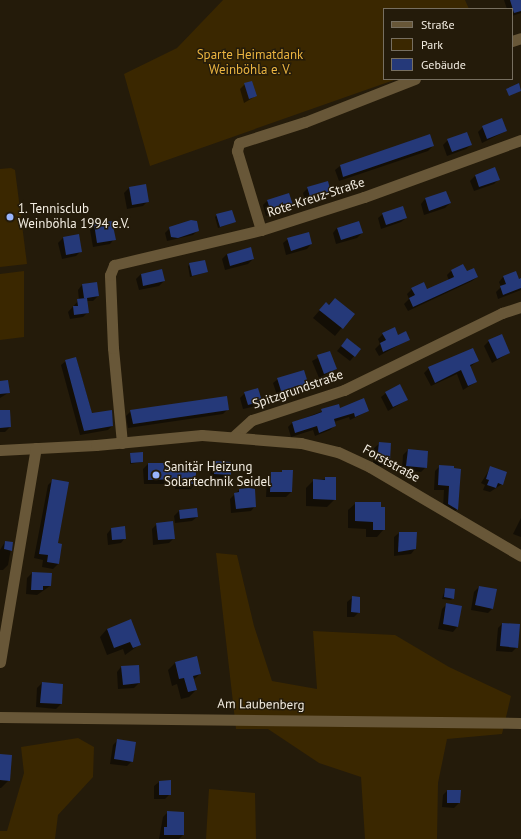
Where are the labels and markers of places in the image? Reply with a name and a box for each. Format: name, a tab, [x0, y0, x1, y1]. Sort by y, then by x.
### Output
place label: 1. Tennisclub Weinböhla 1994 e.V.	[18, 202, 130, 233]
marker: 1. Tennisclub Weinböhla 1994 e.V.	[5, 212, 15, 222]
place label: Sanitär Heizung Solartechnik Seidel	[164, 460, 271, 491]
marker: Sanitär Heizung Solartechnik Seidel	[151, 470, 161, 480]

